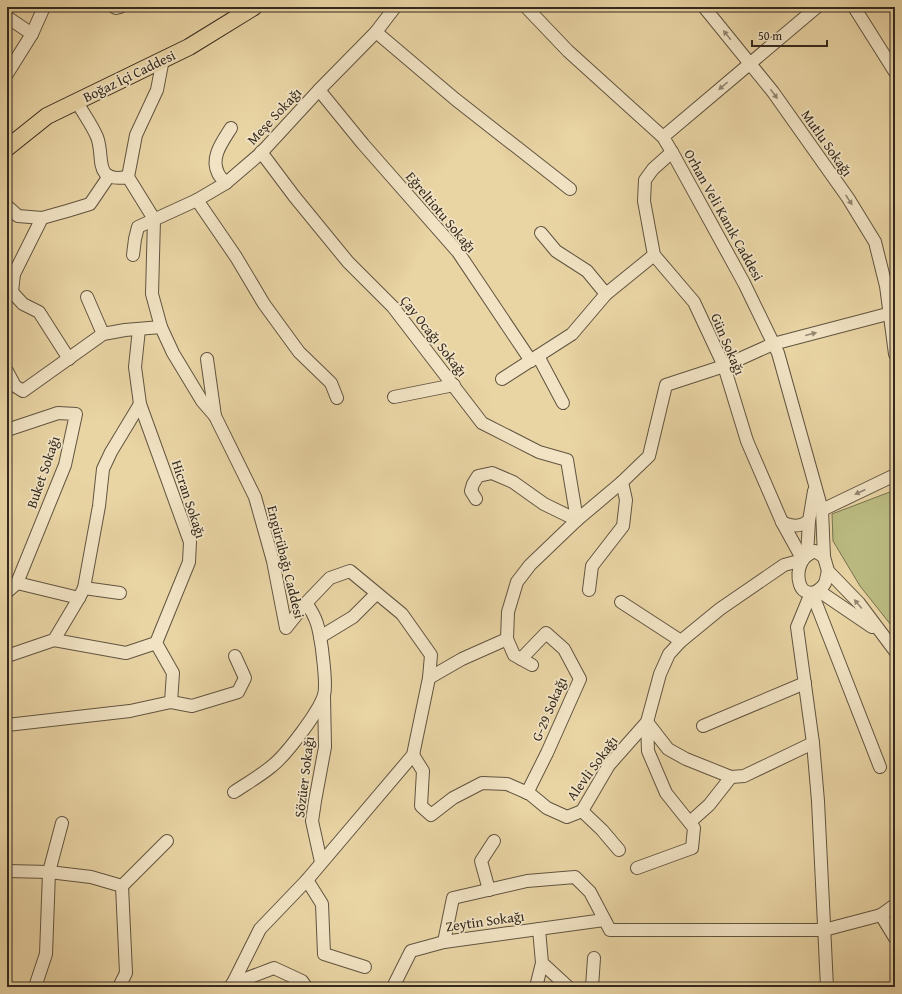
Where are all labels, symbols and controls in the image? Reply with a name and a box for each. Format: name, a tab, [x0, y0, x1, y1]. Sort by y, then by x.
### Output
scale bar	[752, 22, 827, 48]
text: 50 m	[758, 27, 782, 44]
one-way arrow	[722, 30, 731, 41]
street label: Boğaz İçi Caddesi	[79, 45, 179, 107]
one-way arrow	[717, 82, 728, 91]
street label: Meşe Sokağı	[242, 83, 306, 149]
one-way arrow	[770, 88, 778, 99]
street label: Mutlu Sokağı	[797, 106, 857, 180]
street label: Orhan Veli Kanık Caddesi	[679, 146, 769, 284]
street label: Eğreltiotu Sokağı	[401, 167, 481, 257]
one-way arrow	[845, 194, 852, 206]
street label: Çay Ocağı Sokağı	[396, 291, 472, 381]
street label: Gün Sokağı	[706, 310, 750, 378]
one-way arrow	[805, 331, 817, 337]
street label: Buket Sokağı	[21, 433, 65, 511]
street label: Hicran Sokağı	[167, 457, 211, 541]
one-way arrow	[854, 489, 865, 495]
street label: Engürübağı Caddesi	[262, 503, 310, 621]
one-way arrow	[854, 598, 863, 609]
street label: G-29 Sokağı	[526, 674, 572, 744]
street label: Alevli Sokağı	[562, 732, 622, 804]
street label: Sözüer Sokağı	[289, 735, 319, 819]
street label: Zeytin Sokağı	[444, 906, 526, 936]

